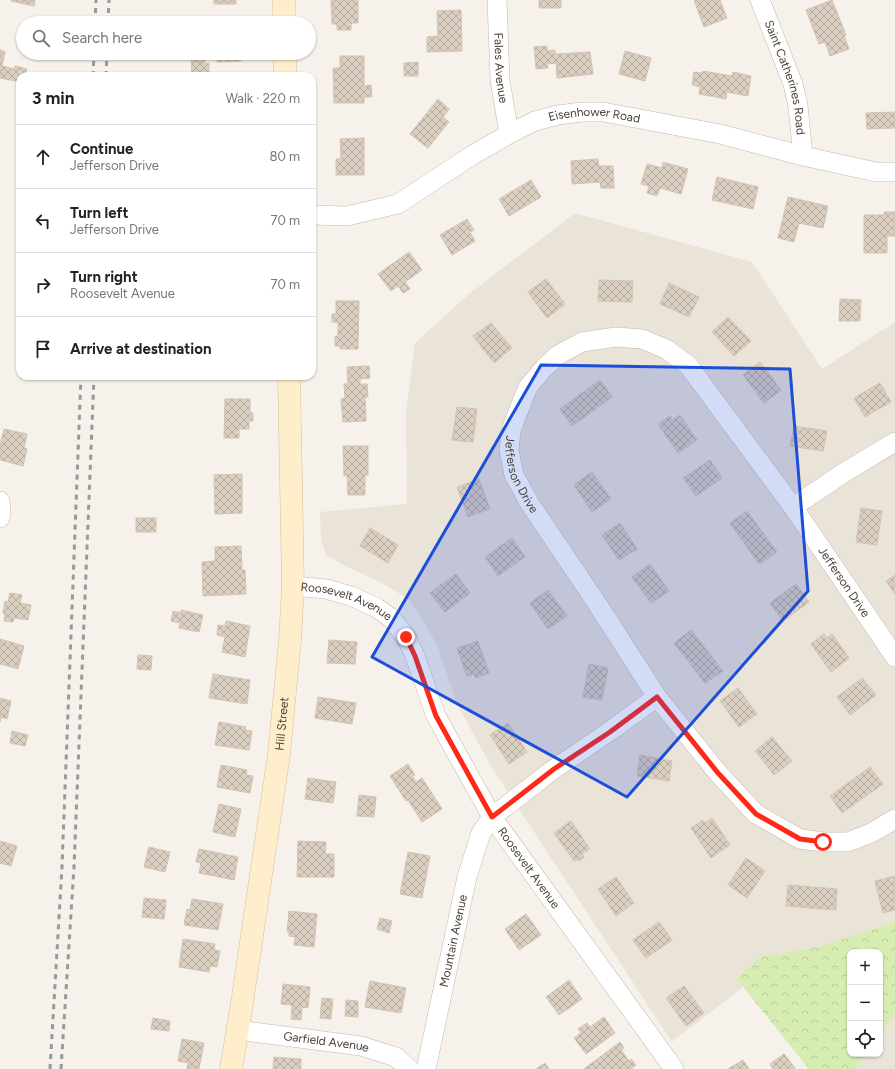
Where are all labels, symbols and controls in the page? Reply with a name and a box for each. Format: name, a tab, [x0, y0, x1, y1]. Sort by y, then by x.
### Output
search box	[16, 16, 316, 60]
street label: Saint Catherines Road	[762, 18, 808, 135]
icon: search	[30, 27, 52, 49]
text: Search here	[62, 29, 142, 47]
street label: Fales Avenue	[491, 32, 511, 105]
text: 3 min	[32, 88, 74, 108]
text: Walk · 220 m	[225, 91, 300, 106]
street label: Eisenhower Road	[547, 105, 641, 126]
text: Continue	[70, 140, 133, 158]
icon: ahead	[32, 146, 54, 168]
text: 80 m	[269, 149, 300, 164]
text: Jefferson Drive	[70, 158, 159, 173]
text: Turn left	[70, 204, 128, 222]
icon: left	[32, 210, 54, 232]
text: 70 m	[270, 213, 300, 228]
text: Jefferson Drive	[70, 222, 159, 237]
text: Turn right	[70, 268, 138, 286]
icon: right	[32, 274, 54, 296]
text: 70 m	[270, 277, 300, 292]
text: Roosevelt Avenue	[70, 286, 175, 301]
icon: arrive	[32, 338, 54, 360]
text: Arrive at destination	[70, 340, 211, 358]
street label: Jefferson Drive	[502, 435, 541, 516]
street label: Jefferson Drive	[815, 544, 873, 620]
street label: Roosevelt Avenue	[300, 580, 395, 624]
route end	[397, 628, 415, 646]
street label: Hill Street	[272, 696, 292, 751]
street label: Roosevelt Avenue	[495, 825, 563, 912]
route start	[814, 833, 832, 851]
street label: Mountain Avenue	[437, 893, 470, 988]
map controls	[847, 949, 883, 1057]
button: +	[847, 949, 883, 985]
button: −	[847, 985, 883, 1021]
button: locate	[847, 1021, 883, 1057]
street label: Garfield Avenue	[283, 1029, 371, 1055]

